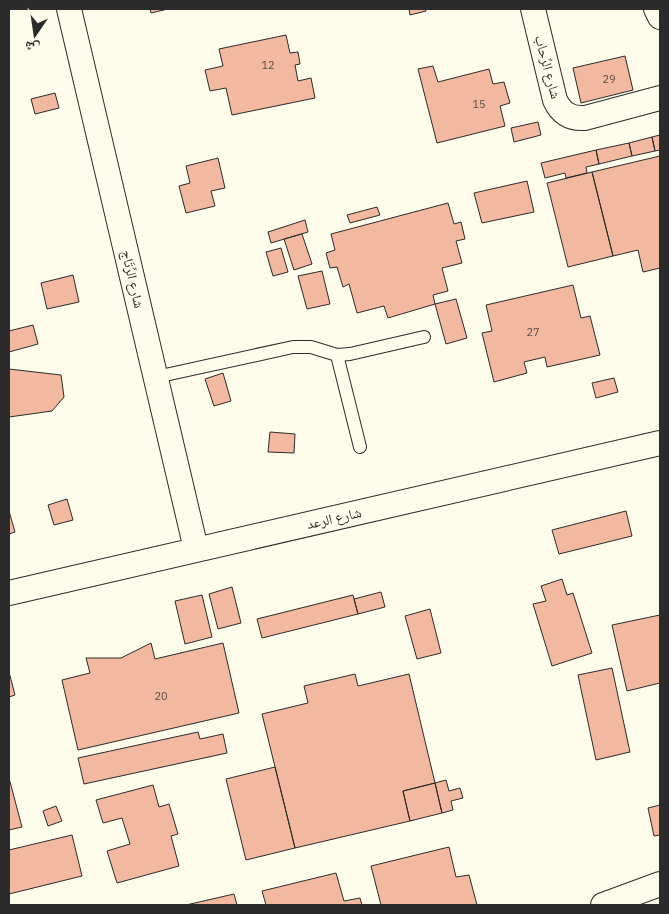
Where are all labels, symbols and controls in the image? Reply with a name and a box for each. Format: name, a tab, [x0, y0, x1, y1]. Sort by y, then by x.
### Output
north arrow	[10, 10, 60, 60]
street label: شارع الرِّحاب	[530, 33, 565, 101]
text: ش	[23, 37, 41, 58]
house number: 12	[261, 58, 275, 72]
house number: 29	[602, 72, 616, 86]
house number: 15	[472, 97, 486, 111]
street label: شارع الرِّتَاج	[117, 248, 148, 310]
house number: 27	[526, 325, 540, 339]
street label: شارع الرعد	[305, 503, 363, 534]
house number: 20	[154, 689, 168, 703]

